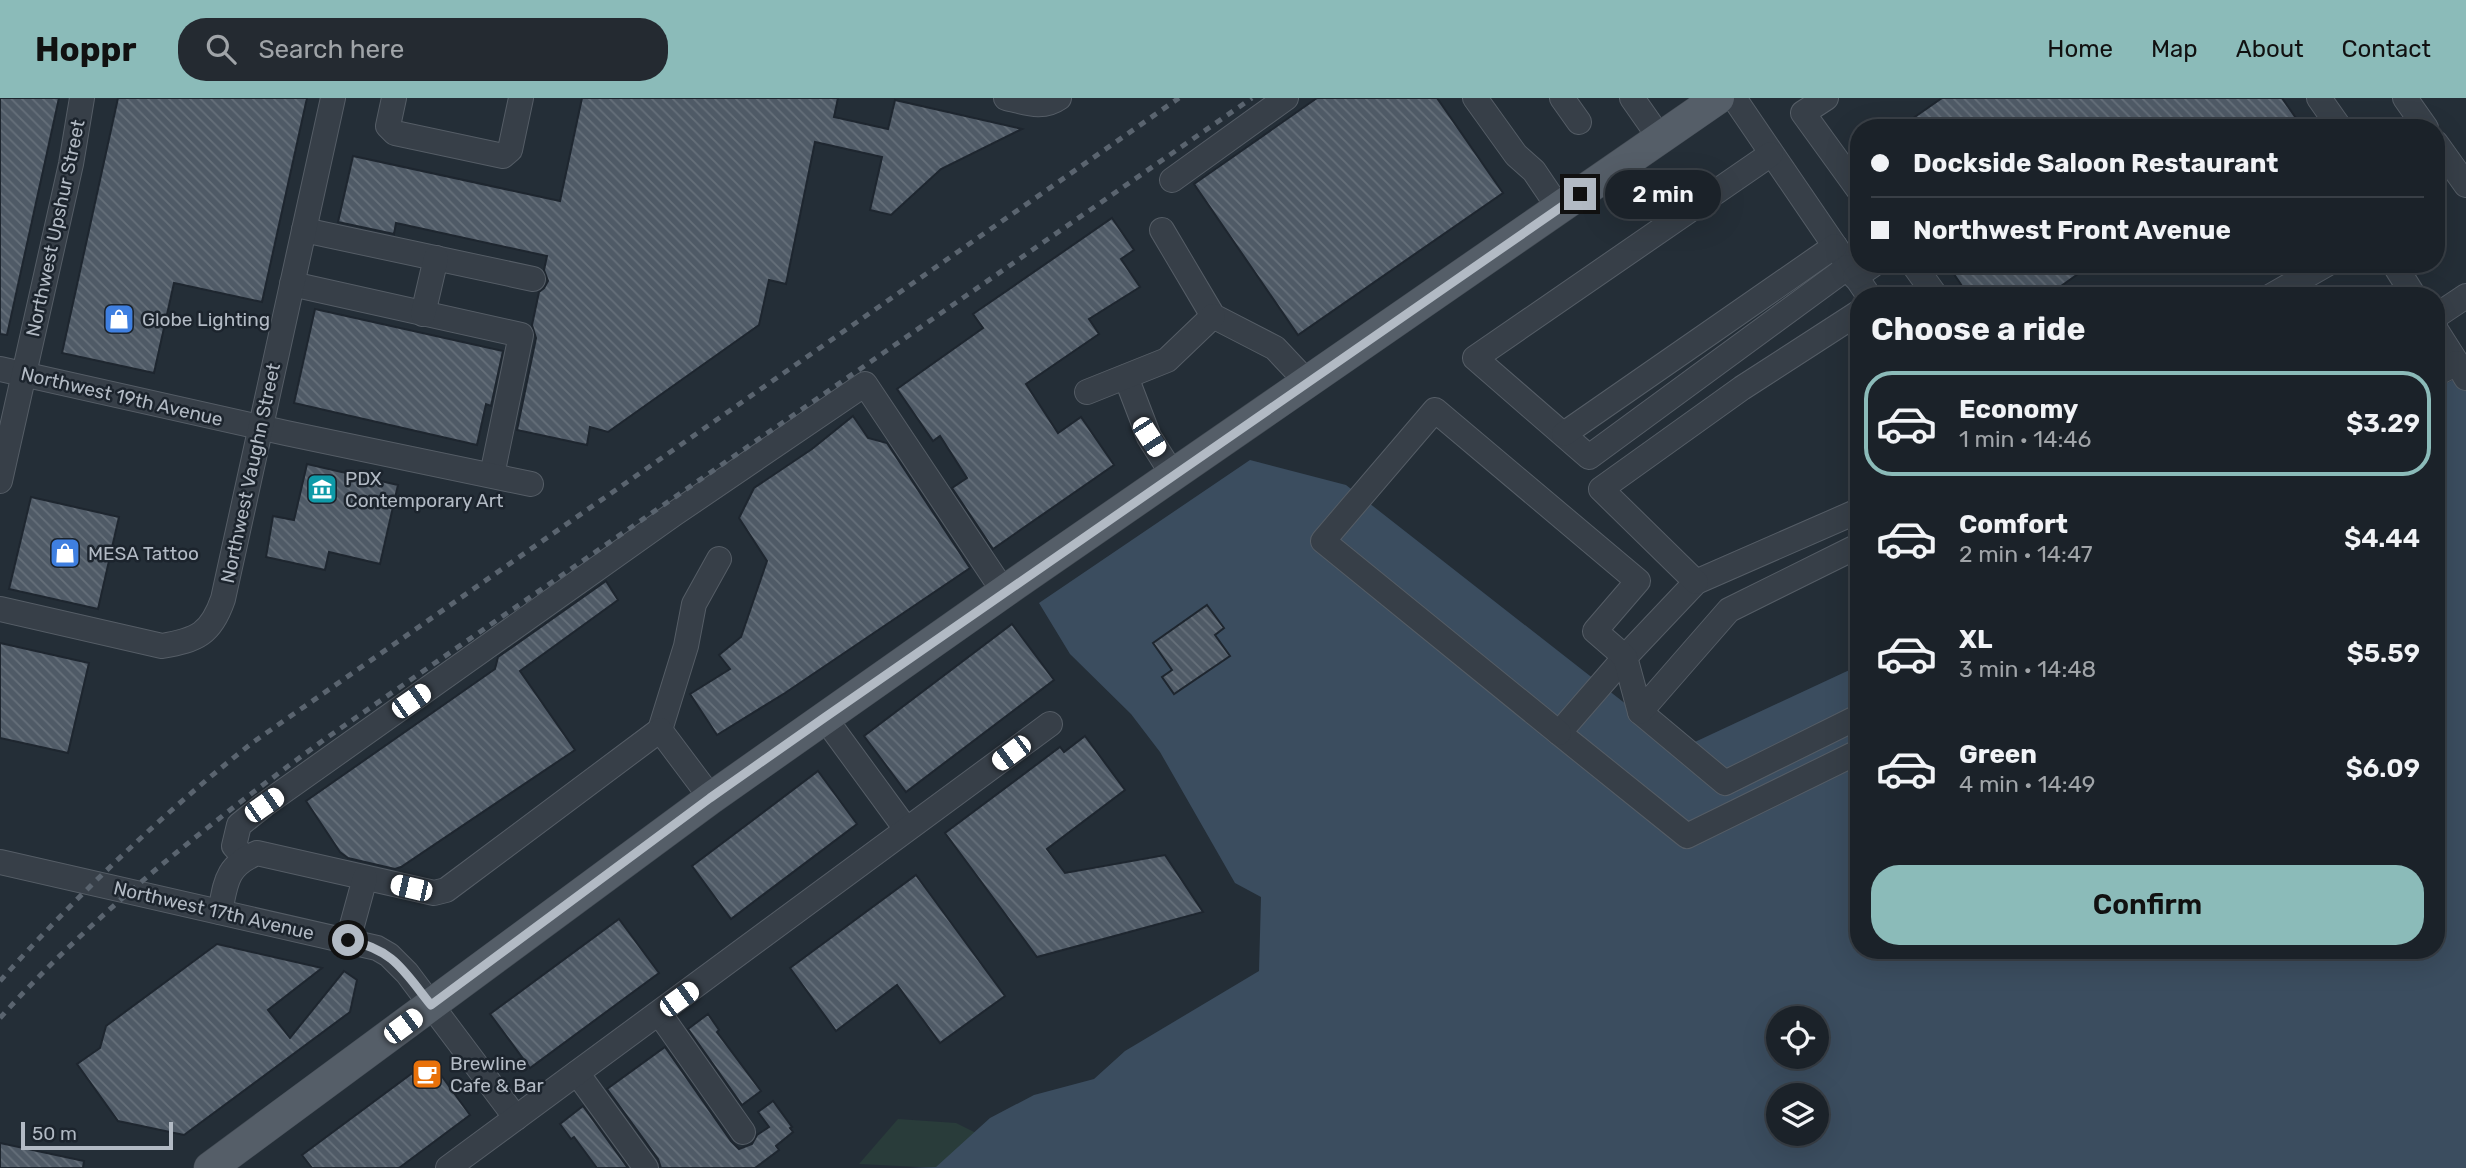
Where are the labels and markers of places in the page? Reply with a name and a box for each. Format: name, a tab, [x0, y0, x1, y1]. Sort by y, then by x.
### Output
shop icon: Globe Lighting	[102, 302, 136, 336]
place label: Globe Lighting	[142, 308, 270, 331]
place label: PDX Contemporary Art	[345, 467, 504, 512]
museum icon: PDX Contemporary Art	[305, 472, 339, 506]
shop icon: MESA Tattoo	[48, 536, 82, 570]
place label: MESA Tattoo	[88, 542, 199, 565]
place label: Brewline Cafe & Bar	[450, 1052, 544, 1097]
cafe icon: Brewline Cafe & Bar	[410, 1057, 444, 1091]

